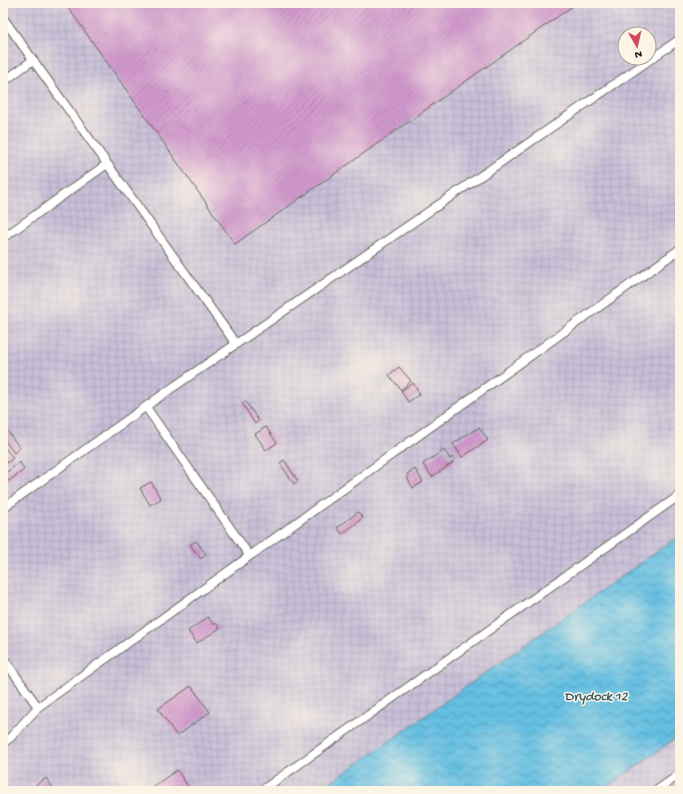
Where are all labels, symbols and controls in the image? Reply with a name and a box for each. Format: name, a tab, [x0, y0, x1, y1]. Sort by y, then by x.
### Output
north arrow	[617, 26, 657, 66]
text: N	[634, 47, 643, 60]
water label: Drydock 12	[564, 689, 629, 706]

